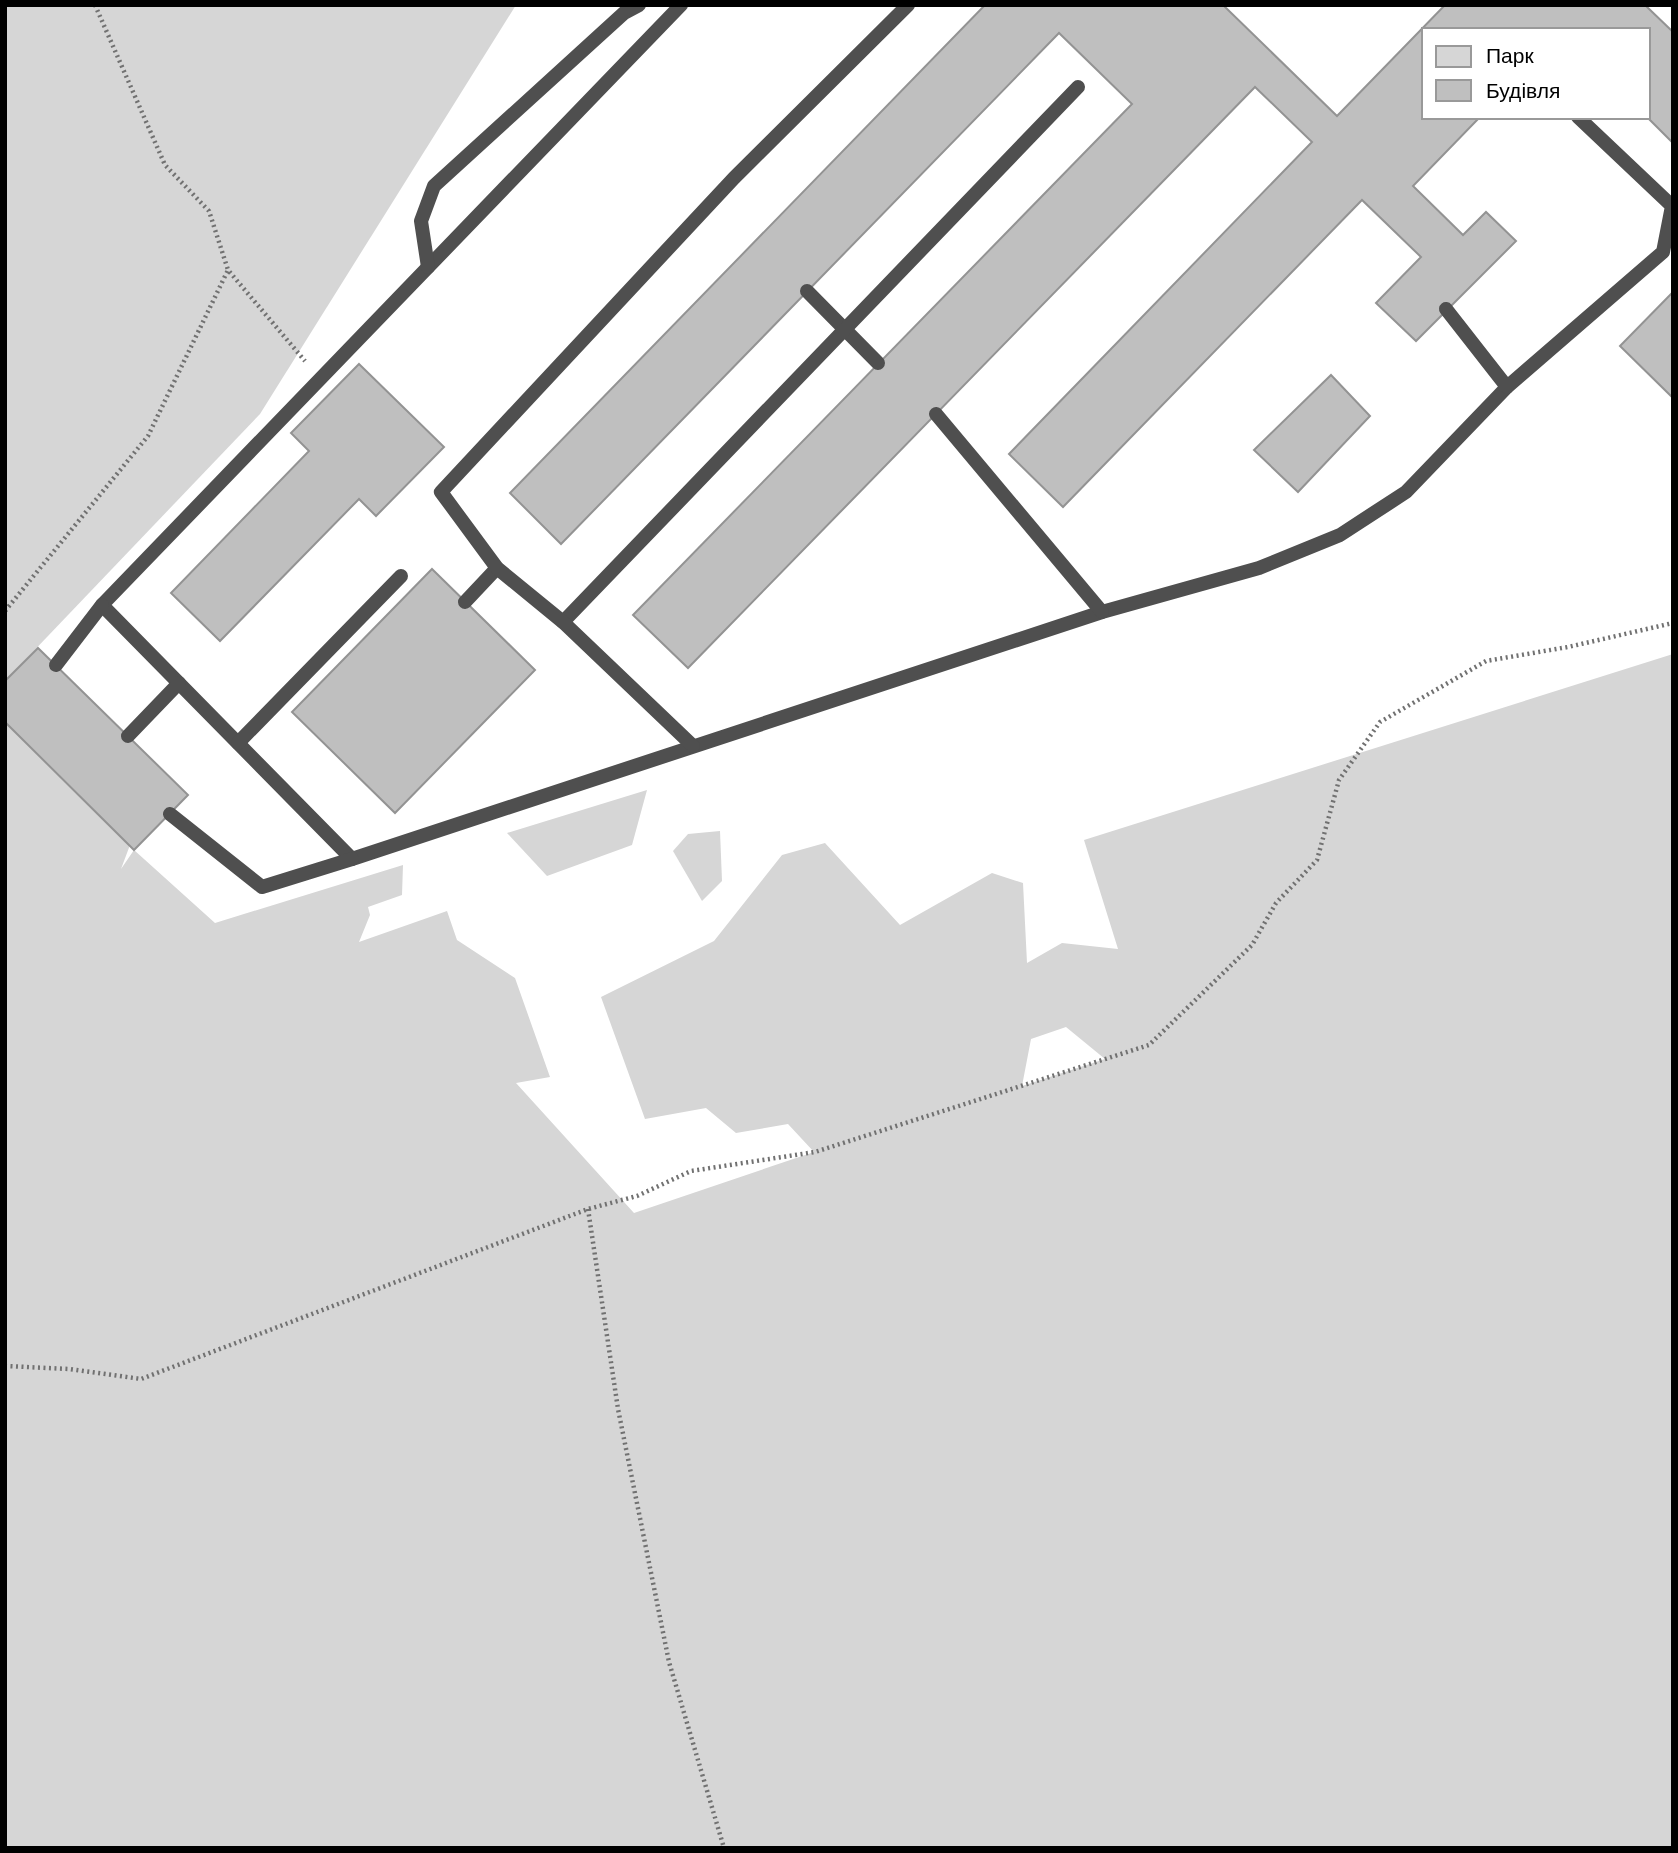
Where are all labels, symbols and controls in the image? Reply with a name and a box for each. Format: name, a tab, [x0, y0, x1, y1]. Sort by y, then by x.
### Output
legend	[1422, 28, 1650, 119]
text: Парк	[1486, 44, 1534, 67]
text: Будівля	[1486, 79, 1560, 102]

